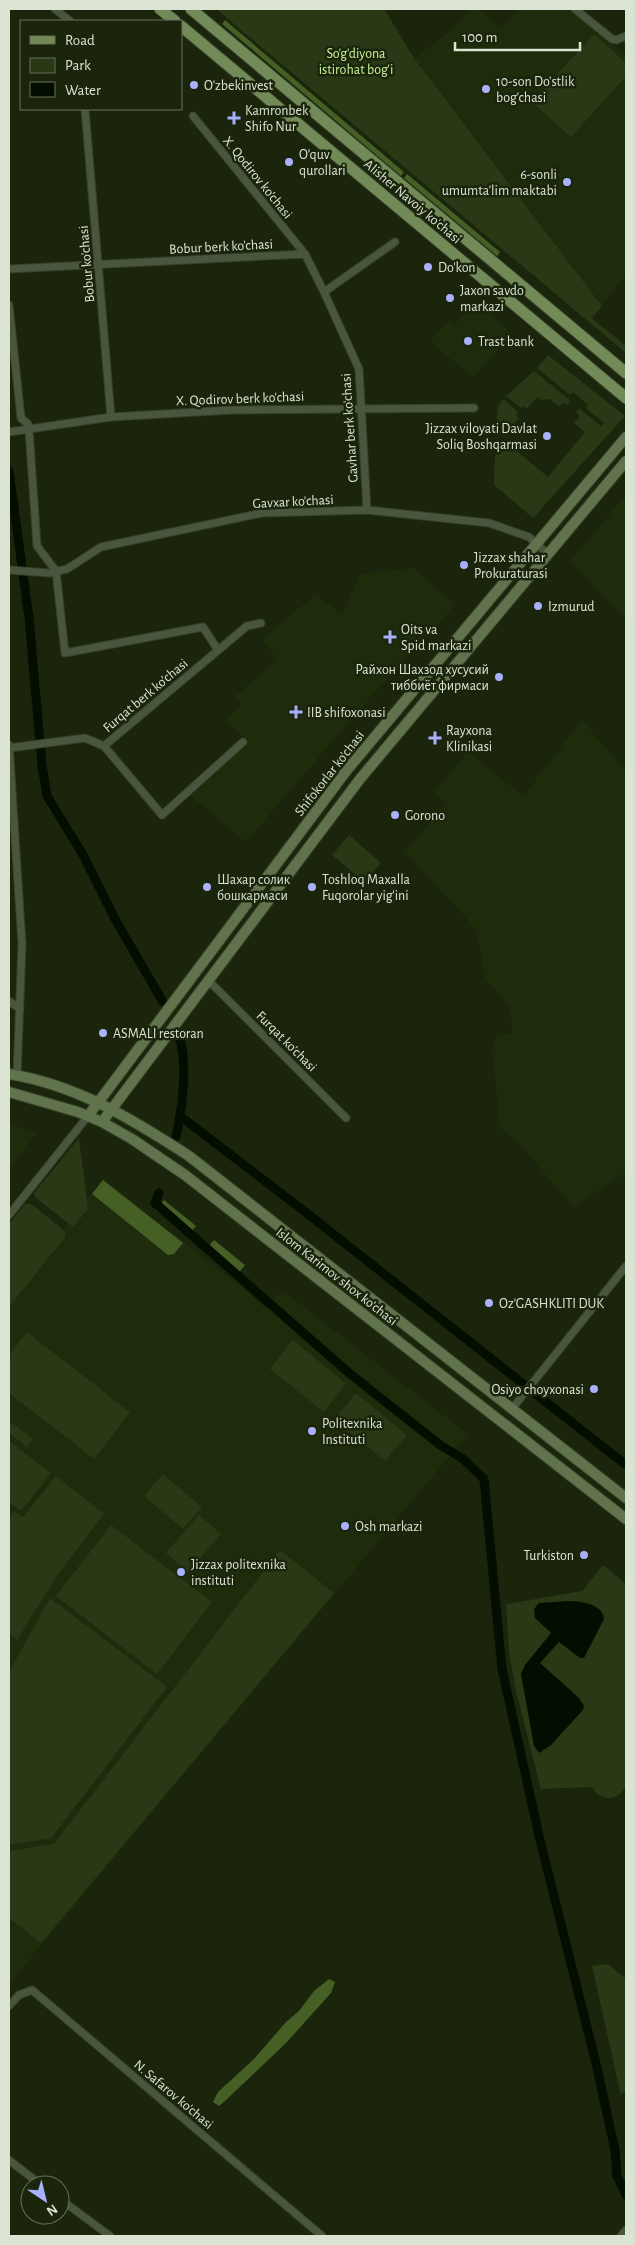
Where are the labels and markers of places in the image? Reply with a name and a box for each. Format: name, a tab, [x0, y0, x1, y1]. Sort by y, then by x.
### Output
place label: 10-son Do'stlik bog'chasi	[496, 75, 575, 105]
marker: O'zbekinvest	[188, 79, 200, 91]
place label: O'zbekinvest	[204, 79, 274, 93]
marker: 10-son Do'stlik bog'chasi	[480, 83, 492, 95]
place label: Kamronbek Shifo Nur	[245, 104, 309, 134]
marker: Kamronbek Shifo Nur	[227, 111, 241, 125]
place label: O’quv qurollari	[299, 148, 346, 178]
marker: O’quv qurollari	[283, 156, 295, 168]
place label: 6-sonli umumta'lim maktabi	[442, 168, 557, 198]
marker: 6-sonli umumta'lim maktabi	[561, 176, 573, 188]
marker: Do'kon	[422, 261, 434, 273]
place label: Do'kon	[438, 261, 476, 275]
place label: Jaxon savdo markazi	[460, 284, 524, 314]
marker: Jaxon savdo markazi	[444, 292, 456, 304]
marker: Trast bank	[462, 335, 474, 347]
place label: Trast bank	[478, 335, 535, 349]
place label: Jizzax viloyati Davlat Soliq Boshqarmasi	[425, 422, 538, 452]
marker: Jizzax viloyati Davlat Soliq Boshqarmasi	[541, 430, 553, 442]
place label: Jizzax shahar Prokuraturasi	[474, 551, 548, 581]
marker: Jizzax shahar Prokuraturasi	[458, 559, 470, 571]
marker: Izmurud	[532, 600, 544, 612]
place label: Izmurud	[548, 600, 595, 614]
place label: Oits va Spid markazi	[401, 623, 471, 653]
marker: Oits va Spid markazi	[383, 630, 397, 644]
place label: Райхон Шахзод хусусий тиббиёт фирмаси	[355, 663, 489, 693]
marker: Райхон Шахзод хусусий тиббиёт фирмаси	[493, 671, 505, 683]
marker: IIB shifoxonasi	[289, 705, 303, 719]
place label: IIB shifoxonasi	[307, 706, 386, 720]
place label: Rayxona Klinikasi	[446, 724, 493, 754]
marker: Rayxona Klinikasi	[428, 731, 442, 745]
marker: Gorono	[389, 809, 401, 821]
place label: Gorono	[405, 809, 445, 823]
place label: Шахар солик бошкармаси	[217, 873, 291, 903]
place label: Toshloq Maxalla Fuqorolar yig'ini	[322, 873, 411, 903]
marker: Шахар солик бошкармаси	[201, 881, 213, 893]
marker: Toshloq Maxalla Fuqorolar yig'ini	[306, 881, 318, 893]
marker: ASMALI restoran	[97, 1027, 109, 1039]
place label: ASMALI restoran	[113, 1027, 204, 1041]
marker: Oz'GASHKLITI DUK	[483, 1297, 495, 1309]
place label: Oz'GASHKLITI DUK	[499, 1297, 604, 1311]
place label: Osiyo choyxonasi	[491, 1383, 584, 1397]
marker: Osiyo choyxonasi	[588, 1383, 600, 1395]
place label: Politexnika Instituti	[322, 1417, 383, 1447]
marker: Politexnika Instituti	[306, 1425, 318, 1437]
marker: Osh markazi	[339, 1520, 351, 1532]
place label: Osh markazi	[355, 1520, 422, 1534]
place label: Turkiston	[523, 1549, 574, 1563]
marker: Turkiston	[578, 1549, 590, 1561]
place label: Jizzax politexnika instituti	[191, 1558, 287, 1588]
marker: Jizzax politexnika instituti	[175, 1566, 187, 1578]

